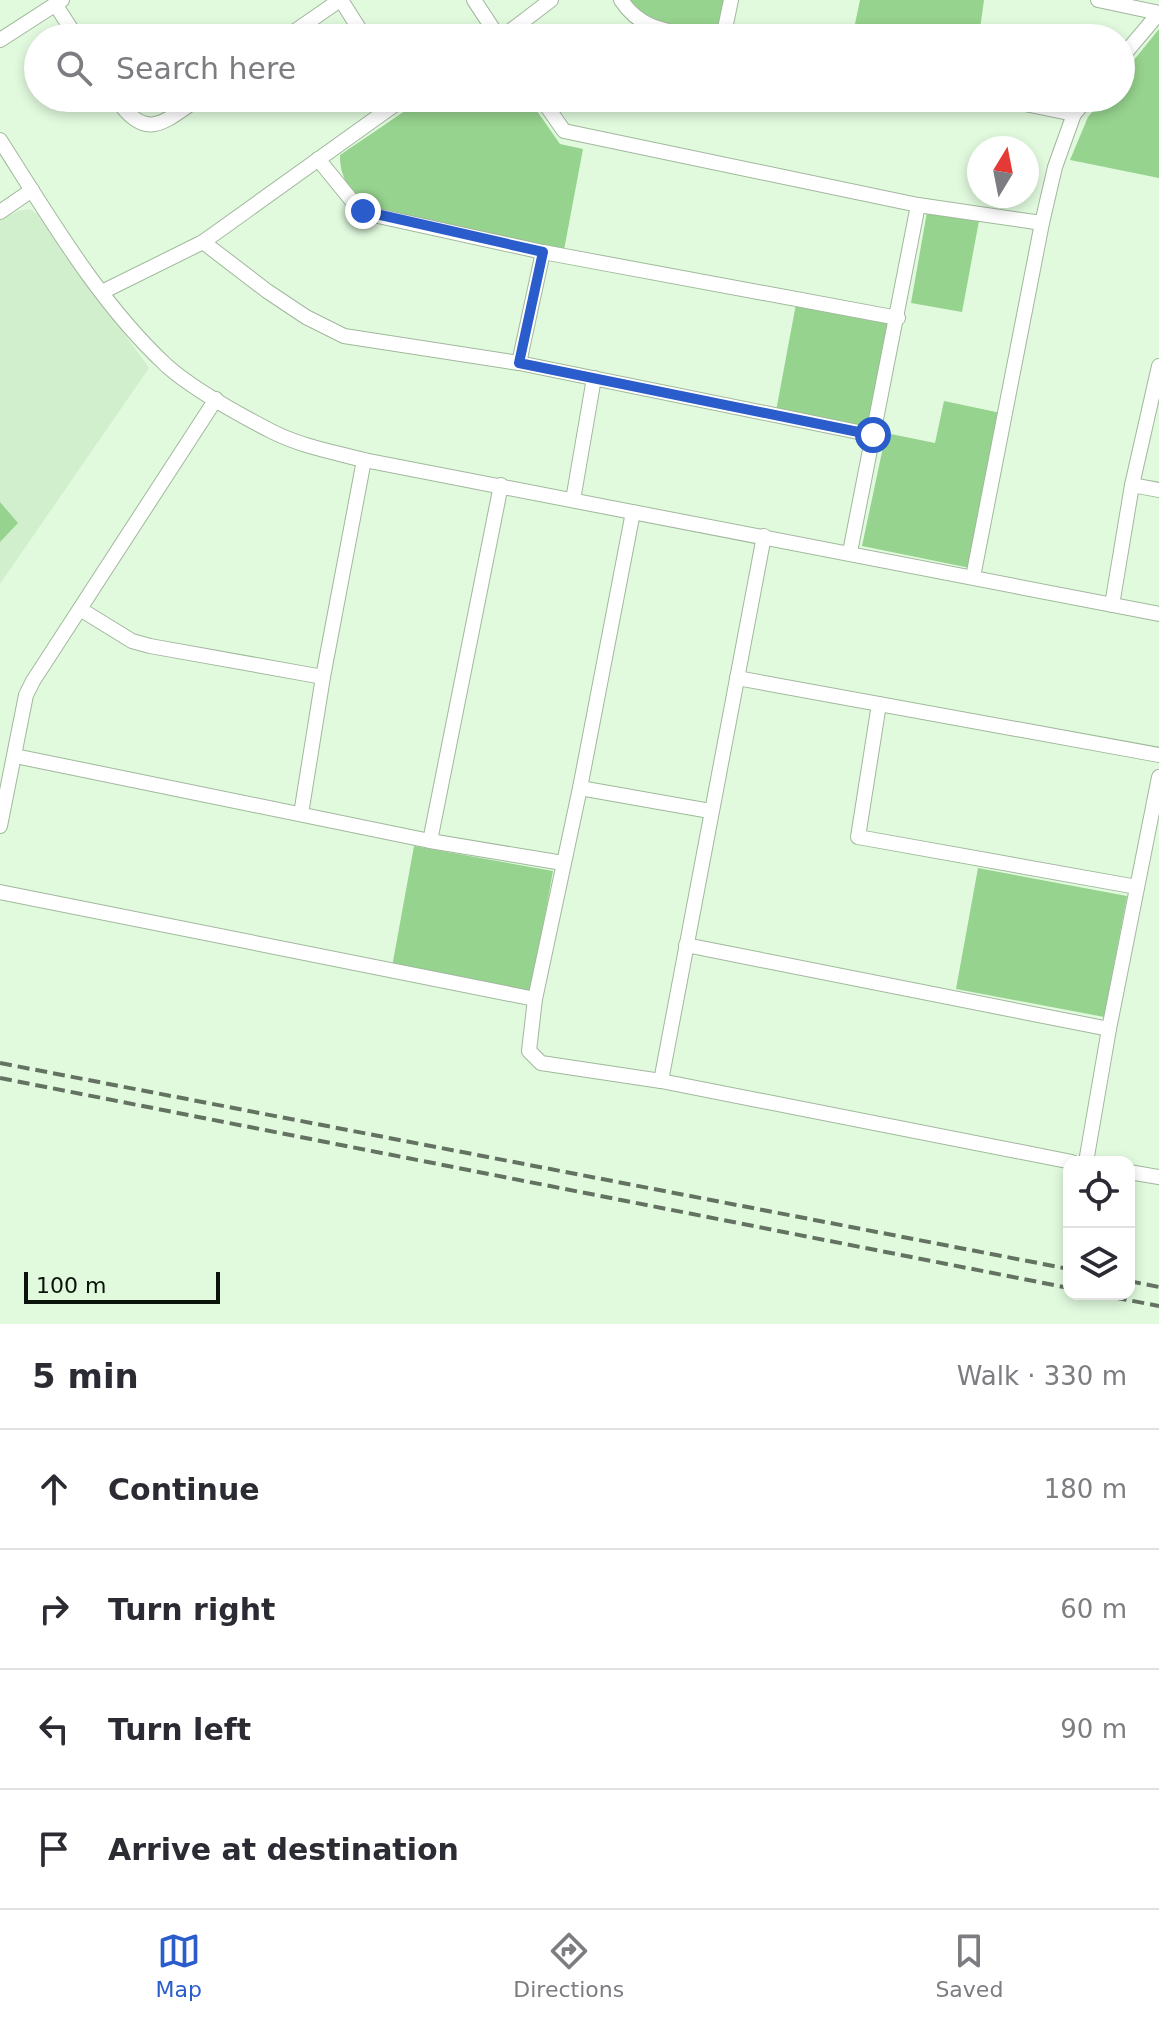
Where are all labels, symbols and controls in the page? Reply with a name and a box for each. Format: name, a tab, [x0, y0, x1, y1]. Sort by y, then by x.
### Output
search box	[24, 24, 1135, 112]
icon: search	[52, 46, 96, 90]
text: Search here	[116, 51, 296, 86]
north arrow	[967, 136, 1039, 208]
route end	[345, 193, 381, 229]
route start	[855, 417, 891, 453]
map controls	[1063, 1156, 1135, 1300]
button: locate	[1063, 1156, 1135, 1228]
button: layers	[1063, 1228, 1135, 1300]
scale bar	[24, 1268, 220, 1304]
text: 100 m	[36, 1273, 106, 1298]
text: 5 min	[32, 1356, 139, 1396]
text: Walk · 330 m	[957, 1361, 1127, 1391]
icon: ahead	[32, 1467, 76, 1511]
text: Continue	[108, 1472, 260, 1507]
text: 180 m	[1044, 1474, 1127, 1504]
icon: right	[32, 1587, 76, 1631]
text: Turn right	[108, 1592, 275, 1627]
text: 60 m	[1060, 1594, 1127, 1624]
icon: left	[32, 1707, 76, 1751]
text: Turn left	[108, 1712, 251, 1747]
text: 90 m	[1060, 1714, 1127, 1744]
icon: arrive	[32, 1827, 76, 1871]
text: Arrive at destination	[108, 1832, 459, 1867]
tab: Map	[156, 1929, 202, 2002]
tab: Directions	[513, 1929, 624, 2002]
tab: Saved	[935, 1929, 1003, 2002]

